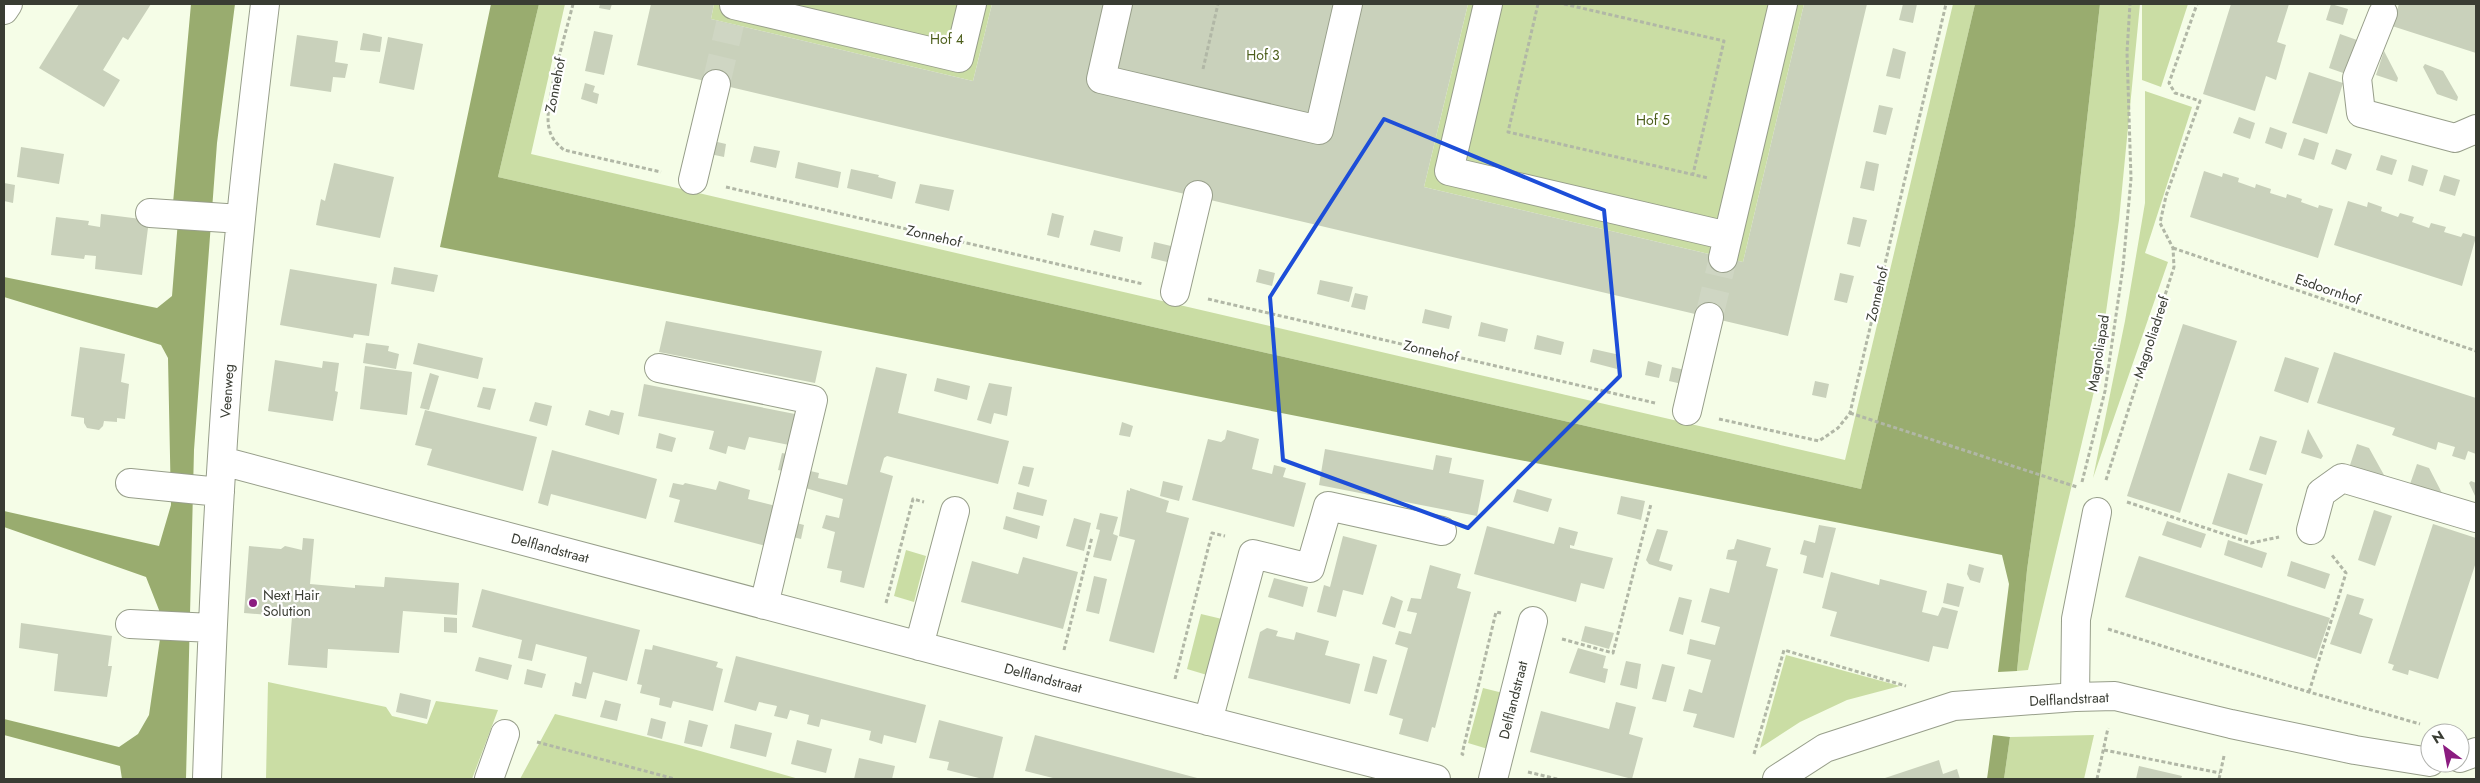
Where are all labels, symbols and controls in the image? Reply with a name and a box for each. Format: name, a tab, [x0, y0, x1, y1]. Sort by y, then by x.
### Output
park label: Hof 4	[930, 29, 964, 49]
park label: Hof 3	[1246, 45, 1280, 65]
street label: Zonnehof	[540, 55, 570, 114]
park label: Hof 5	[1636, 110, 1670, 130]
street label: Zonnehof	[905, 220, 964, 252]
street label: Zonnehof	[1861, 264, 1893, 323]
street label: Esdoornhof	[2293, 269, 2364, 310]
street label: Magnoliadreef	[2128, 292, 2174, 381]
street label: Magnoliapad	[2082, 313, 2114, 393]
street label: Zonnehof	[1402, 335, 1461, 367]
street label: Veenweg	[215, 363, 239, 419]
street label: Delflandstraat	[509, 528, 592, 568]
place label: Next Hair Solution	[263, 585, 320, 621]
marker: Next Hair Solution	[247, 597, 259, 609]
street label: Delflandstraat	[1002, 658, 1085, 698]
street label: Delflandstraat	[1494, 658, 1533, 741]
street label: Delflandstraat	[2029, 687, 2110, 711]
north arrow	[2420, 723, 2470, 773]
text: N	[2428, 726, 2448, 748]

